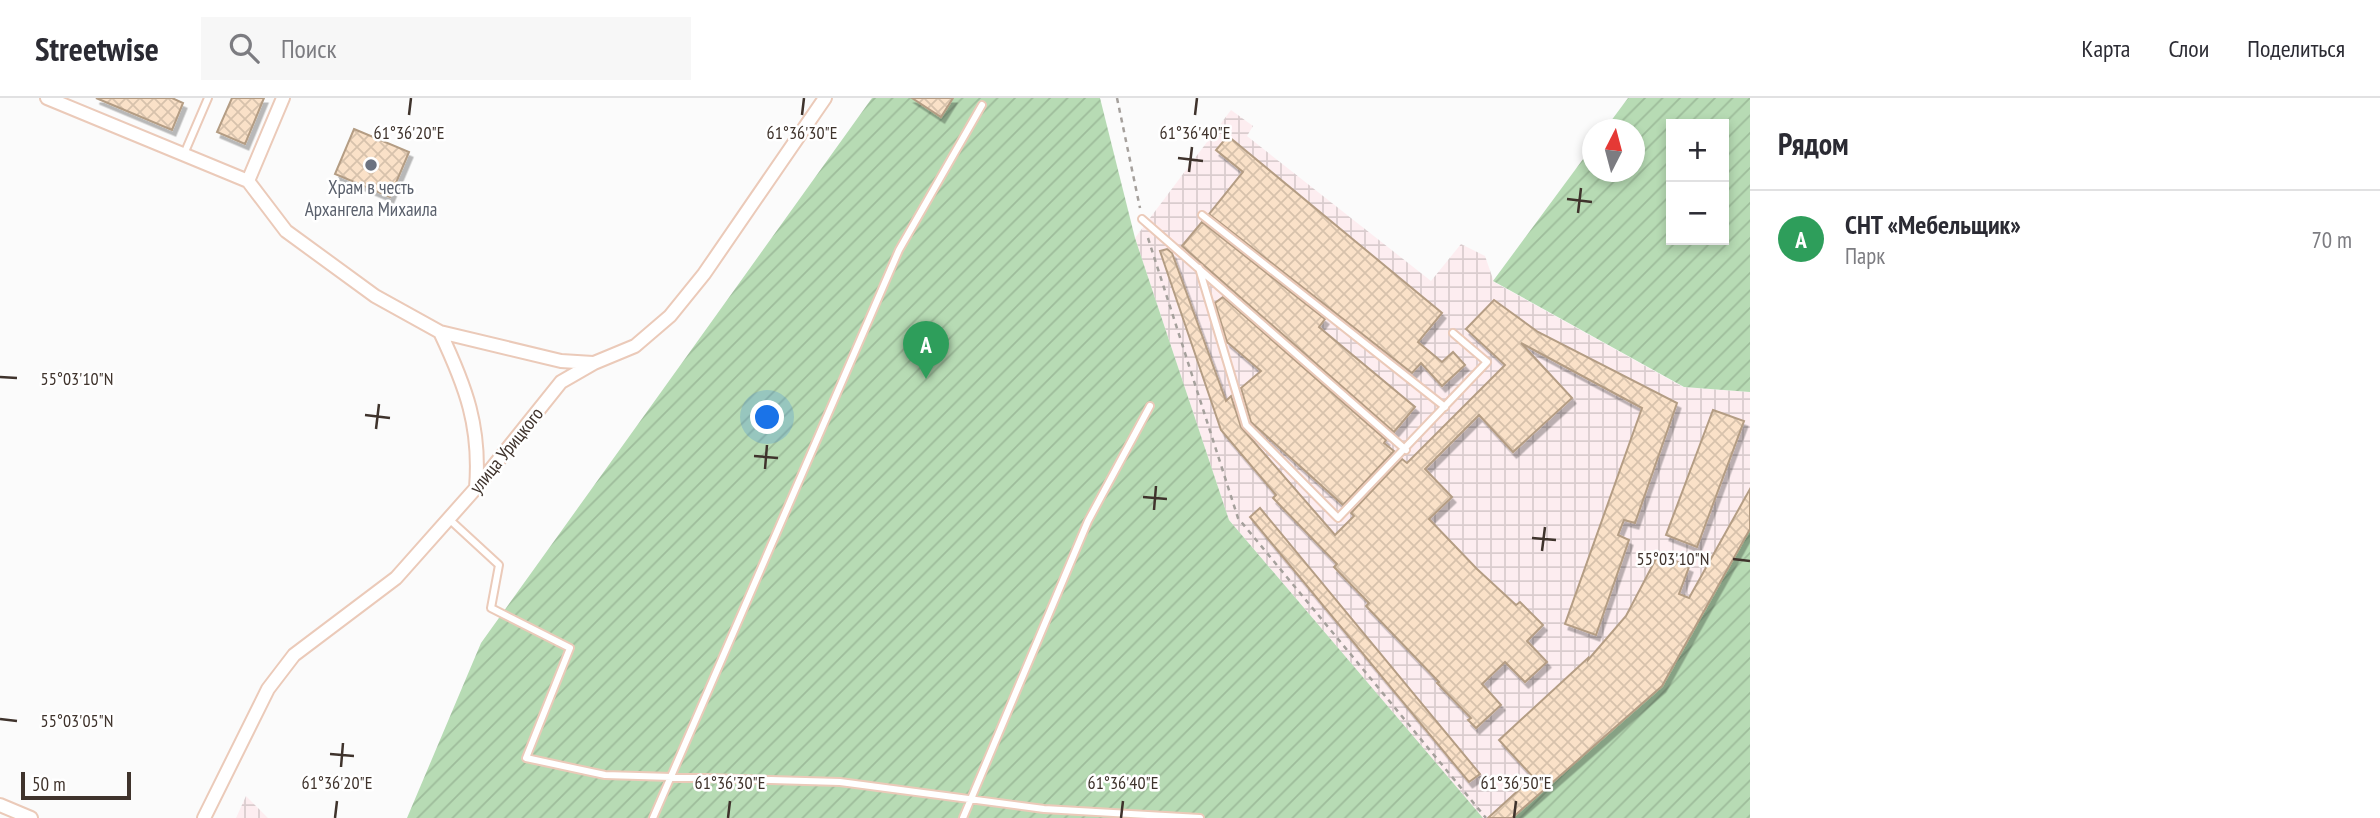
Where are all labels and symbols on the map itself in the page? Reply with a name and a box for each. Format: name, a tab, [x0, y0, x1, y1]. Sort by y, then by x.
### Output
north arrow	[1582, 119, 1645, 182]
text: 61°36'20"E	[374, 121, 444, 144]
text: 61°36'30"E	[767, 121, 837, 144]
text: 61°36'40"E	[1160, 121, 1230, 144]
marker: Храм в честь Архангела Михаила	[363, 157, 379, 173]
place label: Храм в честь Архангела Михаила	[305, 175, 437, 221]
pin: A	[903, 321, 949, 379]
text: 55°03'10"N	[41, 367, 113, 390]
your location	[750, 400, 784, 434]
street label: улица Урицкого	[464, 402, 548, 498]
text: 55°03'10"N	[1637, 547, 1709, 570]
text: 55°03'05"N	[41, 709, 113, 732]
scale bar	[21, 769, 131, 801]
text: 61°36'20"E	[302, 771, 372, 794]
text: 61°36'30"E	[695, 771, 765, 794]
text: 61°36'40"E	[1088, 771, 1158, 794]
text: 61°36'50"E	[1481, 771, 1551, 794]

